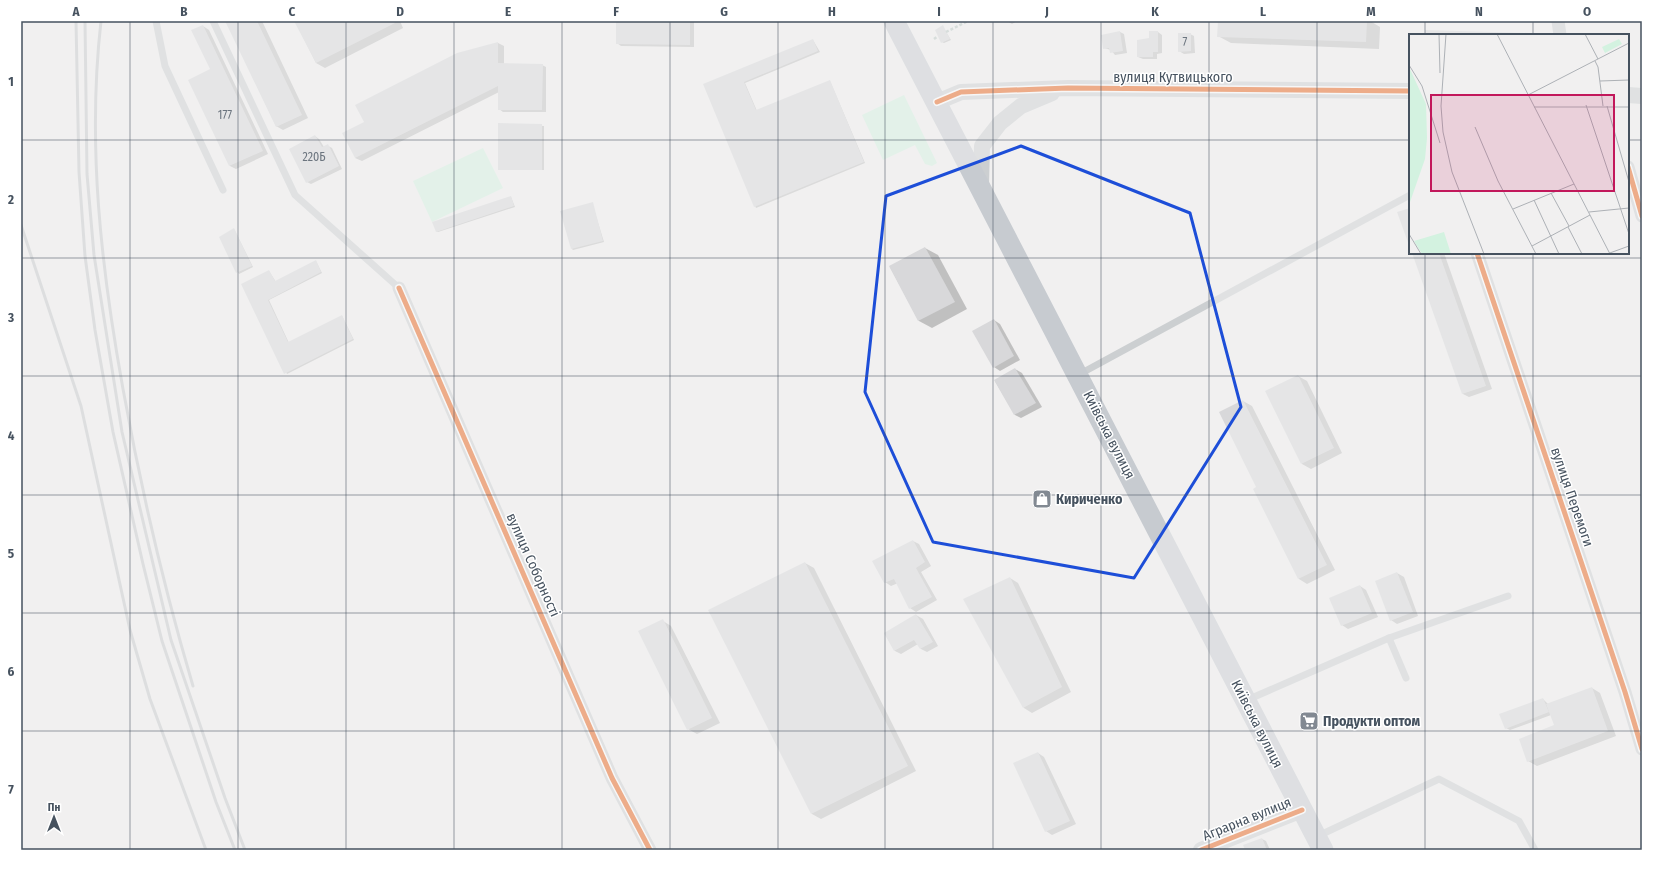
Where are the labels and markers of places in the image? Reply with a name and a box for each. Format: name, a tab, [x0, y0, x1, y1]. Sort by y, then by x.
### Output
shop icon: Кириченко	[1031, 488, 1053, 510]
place label: Кириченко	[1056, 491, 1123, 508]
supermarket icon: Продукти оптом	[1298, 710, 1320, 732]
place label: Продукти оптом	[1323, 713, 1421, 730]

